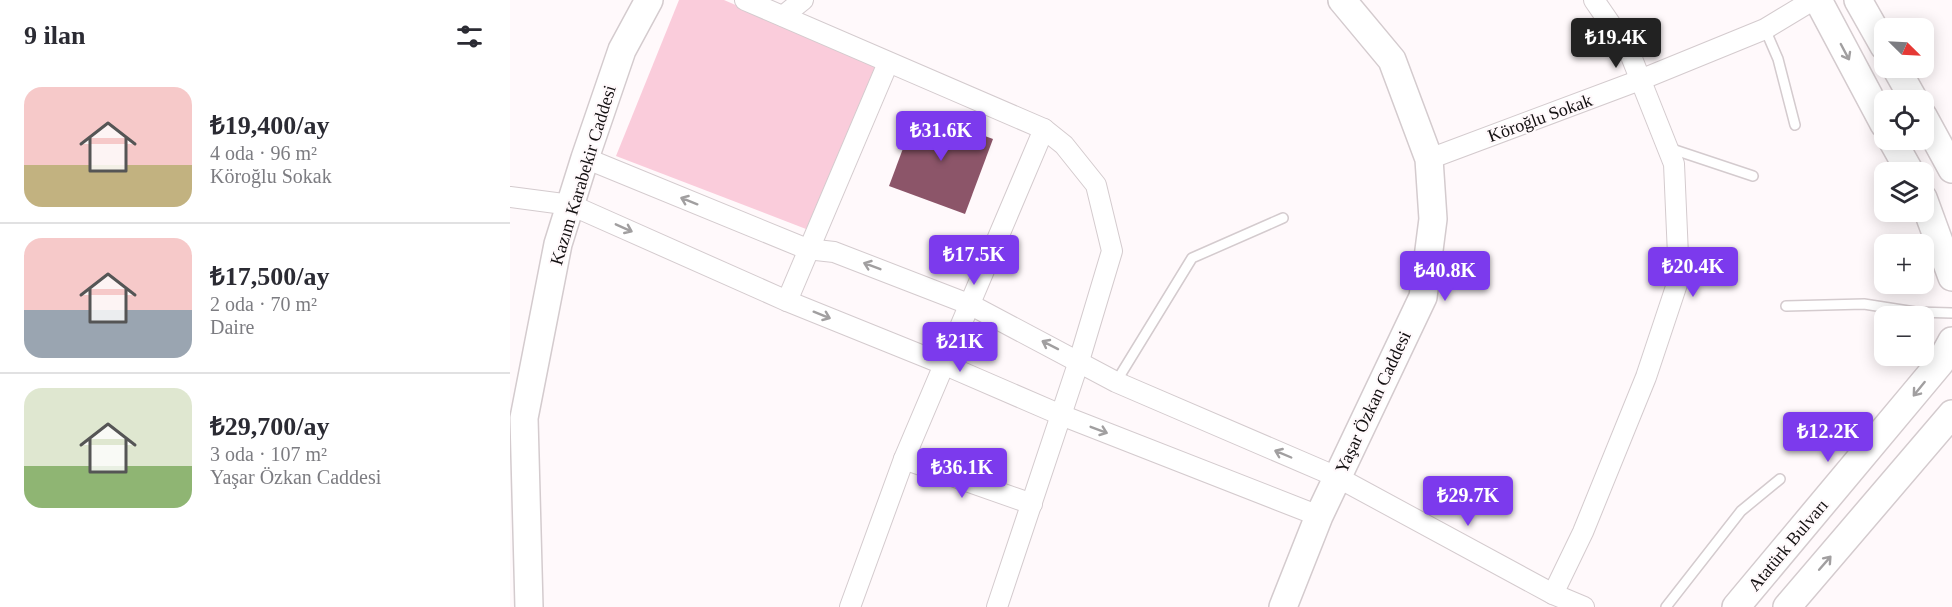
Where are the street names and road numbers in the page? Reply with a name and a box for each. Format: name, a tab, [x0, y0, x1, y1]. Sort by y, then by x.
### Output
street label: Kazım Karabekir Caddesi	[546, 83, 620, 267]
street label: Köroğlu Sokak	[1485, 90, 1595, 146]
street label: Yaşar Özkan Caddesi	[1331, 328, 1415, 476]
street label: Atatürk Bulvarı	[1744, 495, 1832, 595]

